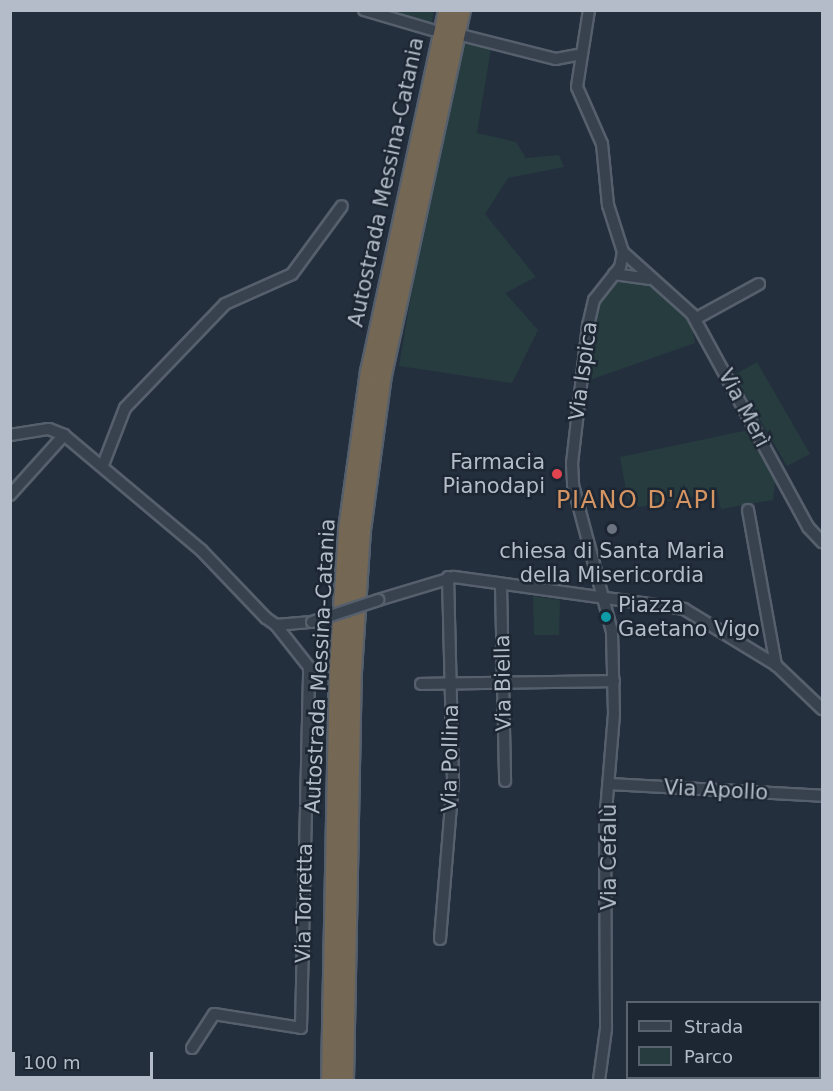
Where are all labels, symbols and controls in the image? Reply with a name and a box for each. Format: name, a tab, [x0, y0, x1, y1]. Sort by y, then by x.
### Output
street label: Autostrada Messina-Catania	[343, 35, 429, 329]
street label: Via Ispica	[564, 320, 602, 422]
street label: Via Merì	[713, 365, 775, 451]
place label: Farmacia Pianodapi	[443, 449, 545, 499]
marker: Farmacia Pianodapi	[550, 467, 564, 481]
district label: PIANO D'API	[556, 487, 718, 515]
street label: Autostrada Messina-Catania	[300, 518, 340, 814]
marker: chiesa di Santa Maria della Misericordia	[605, 522, 619, 536]
place label: chiesa di Santa Maria della Misericordia	[499, 538, 725, 588]
place label: Piazza Gaetano Vigo	[618, 592, 760, 642]
marker: Piazza Gaetano Vigo	[599, 610, 613, 624]
street label: Via Biella	[490, 634, 516, 732]
street label: Via Pollina	[436, 704, 464, 812]
street label: Via Apollo	[663, 775, 769, 805]
street label: Via Cefalù	[596, 804, 622, 910]
street label: Via Torretta	[290, 843, 318, 963]
legend	[626, 1001, 821, 1079]
text: Strada	[684, 1016, 743, 1037]
scale bar	[15, 1040, 156, 1078]
text: Parco	[684, 1046, 733, 1067]
text: 100 m	[23, 1052, 81, 1073]

